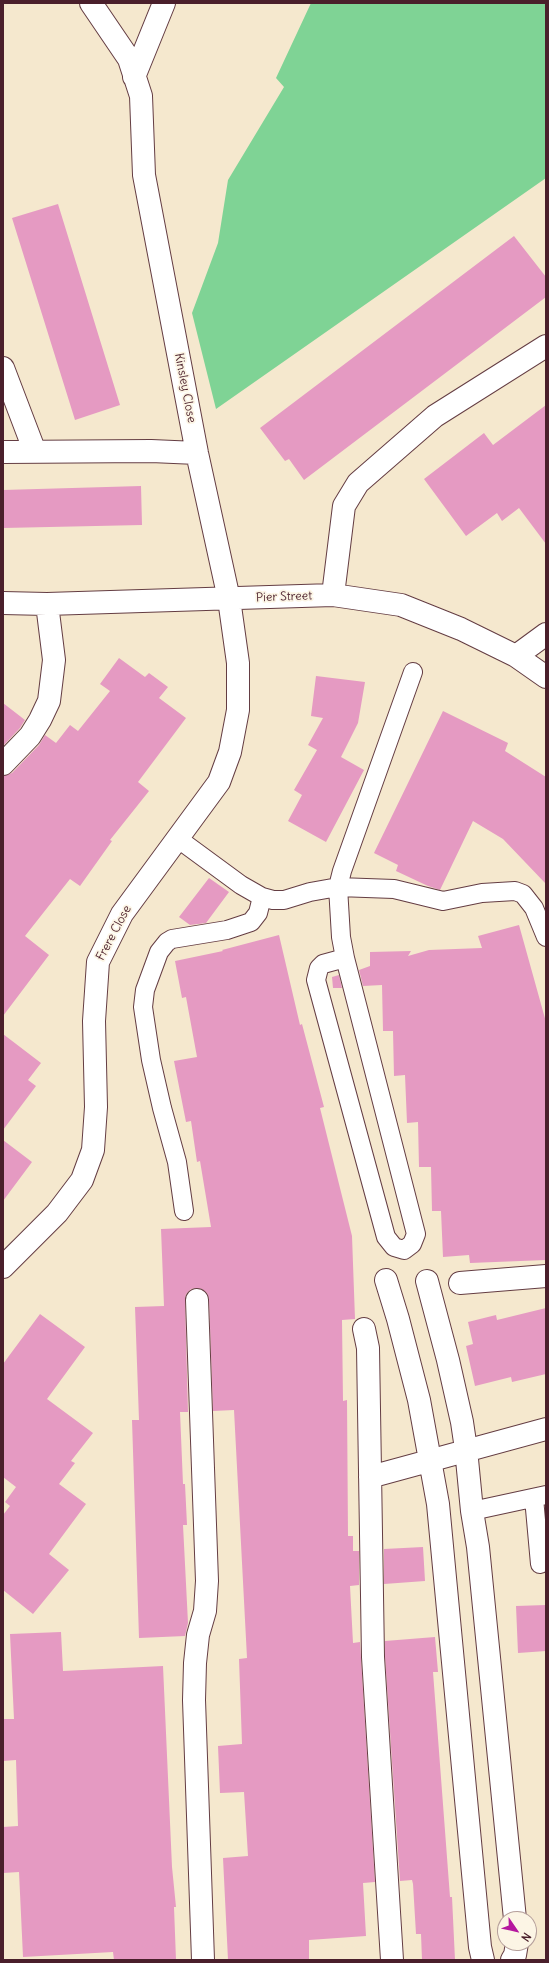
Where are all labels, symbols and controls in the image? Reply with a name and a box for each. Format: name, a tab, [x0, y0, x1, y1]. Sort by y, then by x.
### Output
street label: Kinsley Close	[171, 352, 199, 424]
street label: Pier Street	[256, 589, 312, 605]
street label: Frere Close	[93, 903, 135, 963]
north arrow	[497, 1911, 537, 1951]
text: N	[518, 1930, 534, 1944]

